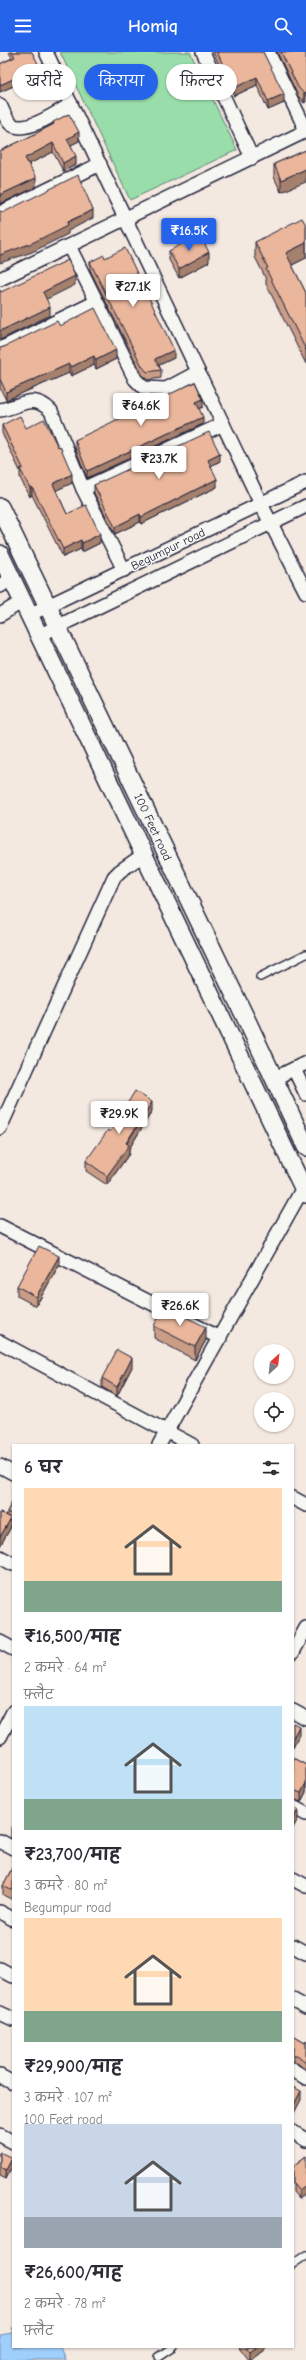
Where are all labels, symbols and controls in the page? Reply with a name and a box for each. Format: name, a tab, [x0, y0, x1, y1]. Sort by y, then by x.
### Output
icon: menu	[12, 15, 34, 37]
icon: search	[272, 15, 294, 37]
text: Homiq	[128, 16, 178, 37]
chip: खरीदें	[12, 64, 76, 100]
chip: किराया	[84, 64, 158, 100]
chip: फ़िल्टर	[166, 64, 237, 100]
pin: ₹16.5K	[156, 218, 222, 252]
text: ₹16.5K	[170, 223, 208, 238]
pin: ₹27.1K	[100, 274, 166, 308]
text: ₹27.1K	[115, 279, 151, 294]
pin: ₹64.6K	[108, 393, 174, 427]
text: ₹64.6K	[122, 398, 160, 413]
pin: ₹23.7K	[126, 446, 192, 480]
text: ₹23.7K	[140, 451, 178, 466]
street label: Begumpur road	[129, 525, 207, 573]
street label: 100 Feet road	[131, 791, 175, 863]
pin: ₹29.9K	[86, 1101, 152, 1135]
text: ₹29.9K	[100, 1106, 138, 1121]
pin: ₹26.6K	[147, 1293, 213, 1327]
text: ₹26.6K	[161, 1298, 199, 1313]
north arrow	[254, 1344, 294, 1384]
map controls	[254, 1344, 294, 1432]
button: locate	[254, 1392, 294, 1432]
icon: filters	[260, 1457, 282, 1479]
text: 6 घर	[24, 1458, 62, 1477]
icon: home	[117, 1514, 189, 1586]
text: ₹16,500/माह	[24, 1627, 120, 1646]
text: 2 कमरे · 64 m²	[24, 1660, 106, 1675]
text: फ़्लैट	[24, 1687, 54, 1702]
icon: home	[117, 1732, 189, 1804]
text: ₹23,700/माह	[24, 1845, 120, 1864]
text: 3 कमरे · 80 m²	[24, 1878, 107, 1893]
text: Begumpur road	[24, 1900, 111, 1915]
icon: home	[117, 1944, 189, 2016]
text: ₹29,900/माह	[24, 2057, 122, 2076]
text: 3 कमरे · 107 m²	[24, 2090, 112, 2105]
text: 100 Feet road	[24, 2112, 103, 2127]
icon: home	[117, 2150, 189, 2222]
text: ₹26,600/माह	[24, 2263, 122, 2282]
text: 2 कमरे · 78 m²	[24, 2296, 106, 2311]
text: फ़्लैट	[24, 2323, 54, 2338]

